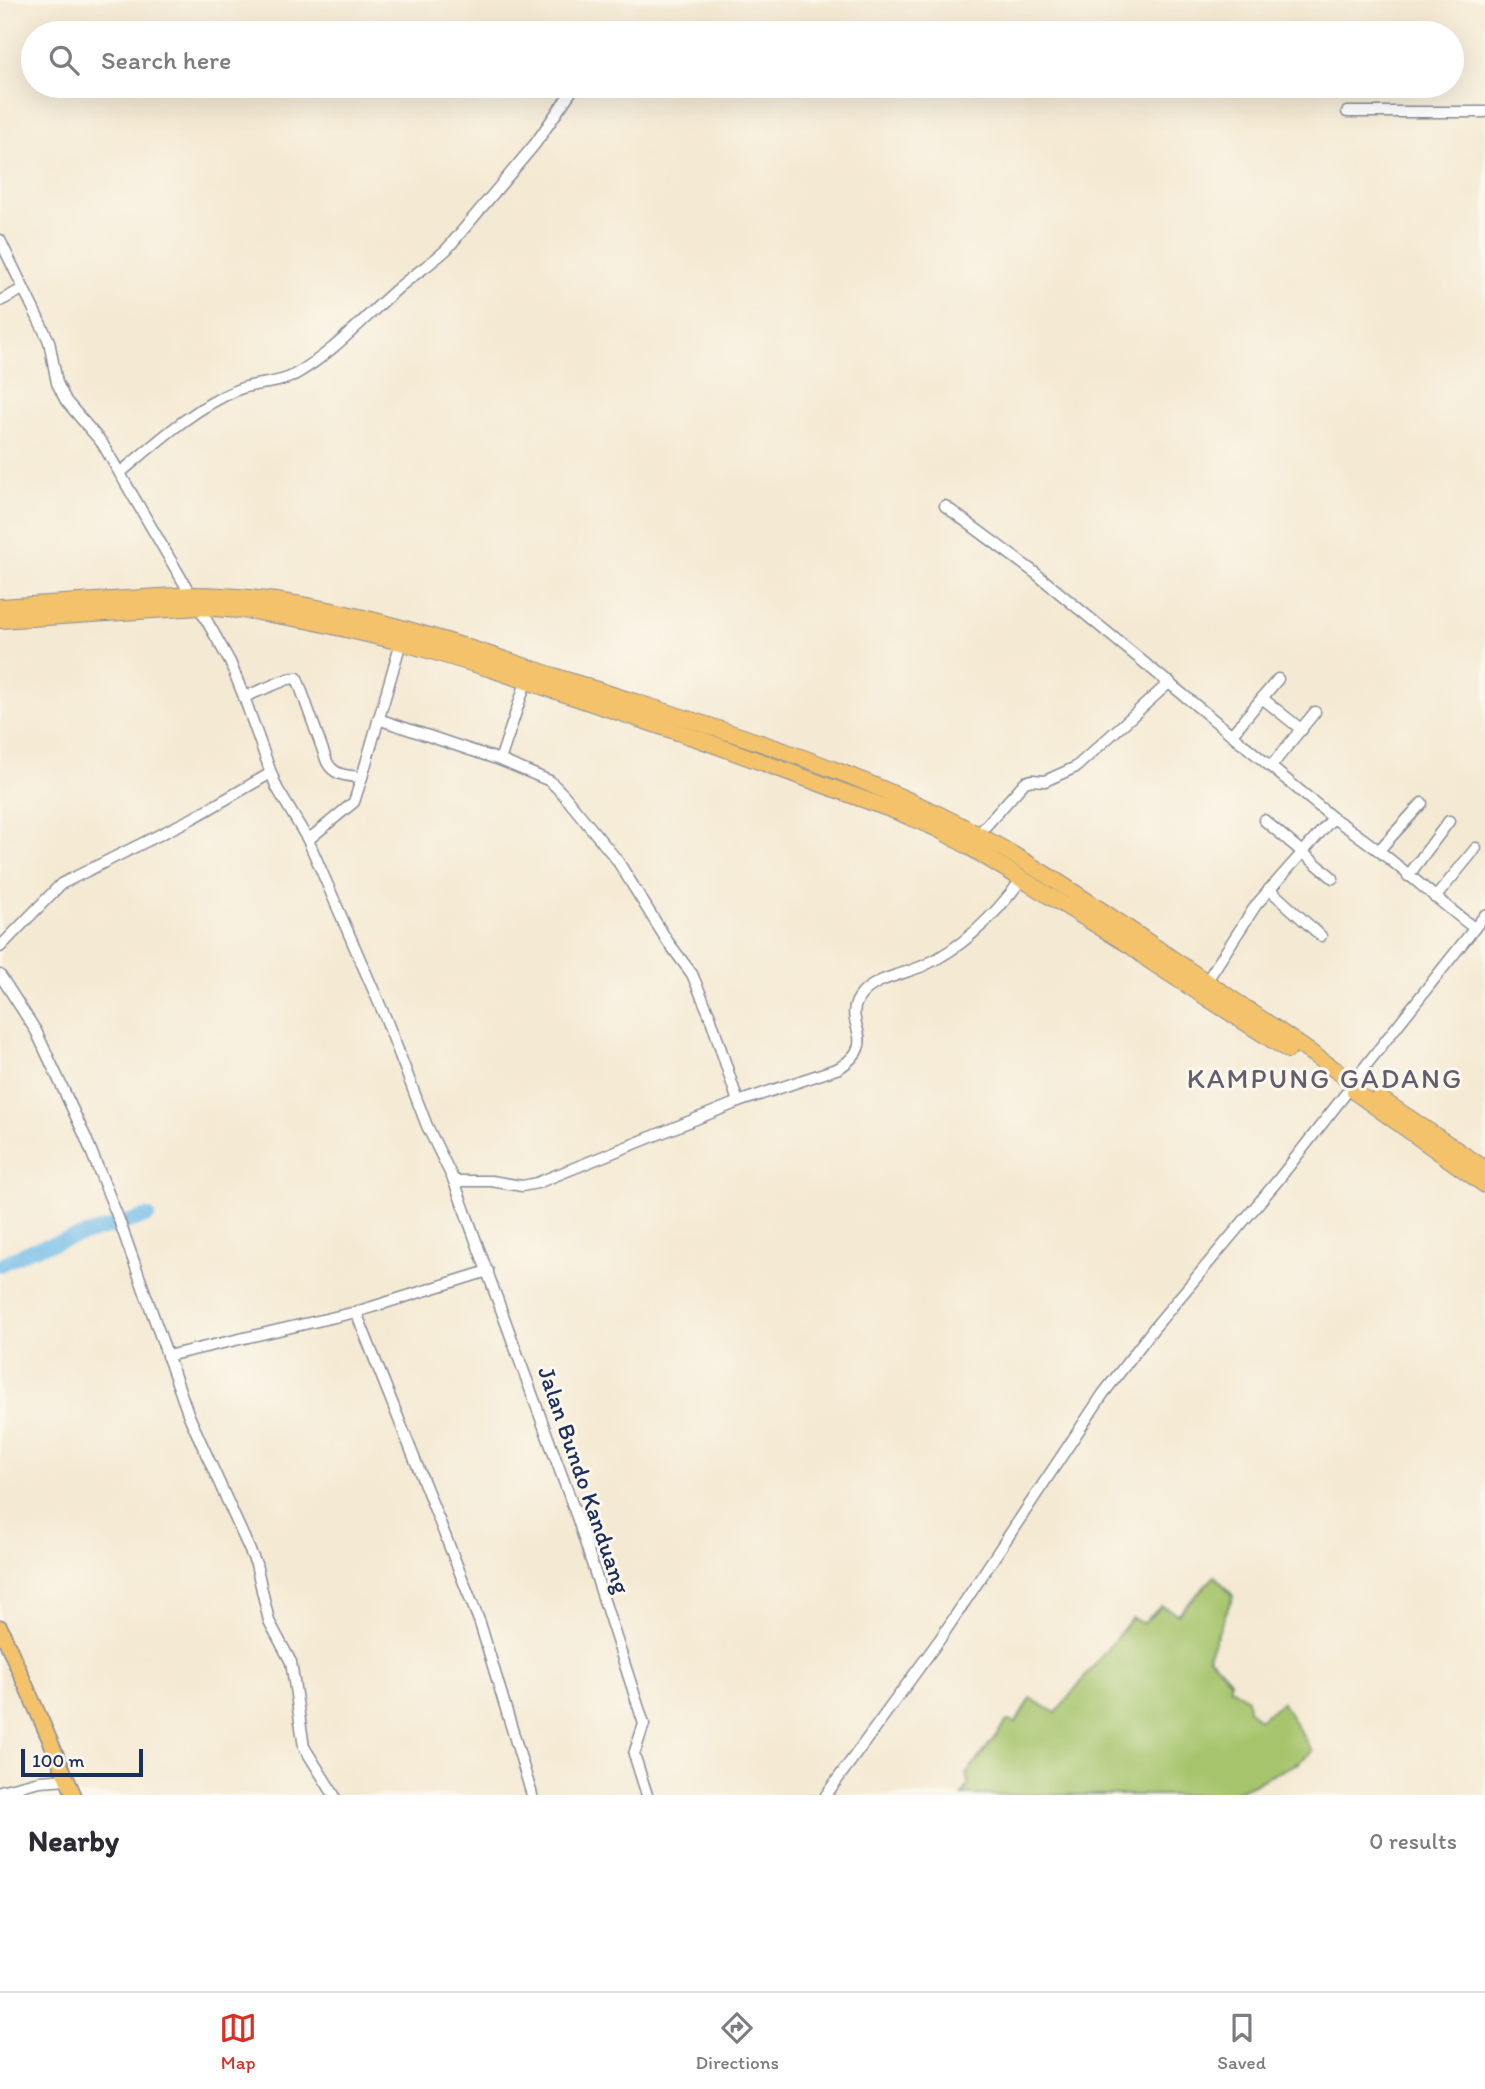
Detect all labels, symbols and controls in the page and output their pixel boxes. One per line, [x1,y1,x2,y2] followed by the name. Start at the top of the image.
[21,21,1464,98] search box
[45,41,83,79] icon: search
[101,44,231,76] text: Search here
[1187,1061,1463,1095] district label: KAMPUNG GADANG
[532,1363,637,1598] street label: Jalan Bundo Kanduang
[21,1746,144,1778] scale bar
[32,1749,84,1772] text: 100 m
[28,1822,119,1859] text: Nearby
[1369,1827,1457,1855] text: 0 results
[219,2009,257,2074] tab: Map
[695,2009,779,2074] tab: Directions
[1217,2009,1266,2074] tab: Saved

